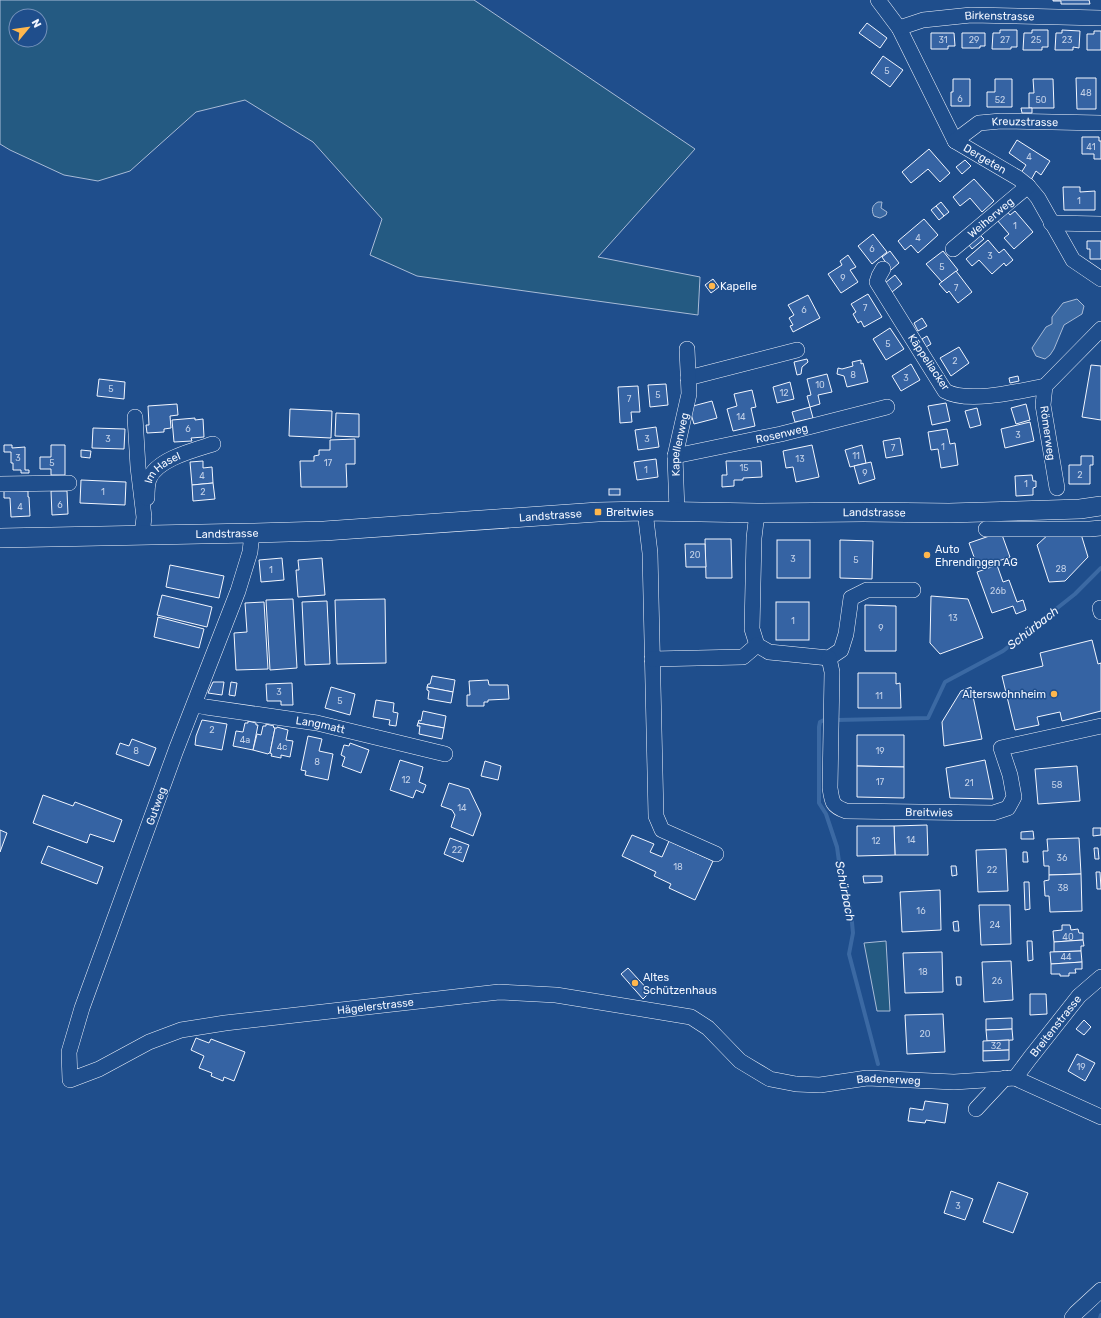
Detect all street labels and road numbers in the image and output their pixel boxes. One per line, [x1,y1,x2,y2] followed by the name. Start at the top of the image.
[964,9,1035,23] street label: Birkenstrasse
[991,115,1058,129] street label: Kreuzstrasse
[961,141,1009,177] street label: Dergeten
[965,195,1016,241] street label: Weiherweg
[905,332,953,394] street label: Käppeliacker
[1037,405,1058,461] street label: Römerweg
[669,411,692,477] street label: Kapellenweg
[754,421,809,446] street label: Rosenweg
[142,450,182,485] street label: Im Hasel
[843,506,906,519] street label: Landstrasse
[519,507,582,524] street label: Landstrasse
[195,527,259,541] street label: Landstrasse
[295,714,347,737] street label: Langmatt
[144,785,169,827] street label: Gutweg
[905,806,954,819] street label: Breitwies
[1027,993,1084,1060] street label: Breitenstrasse
[336,996,415,1017] street label: Hägelerstrasse
[855,1072,921,1087] street label: Badenerweg

